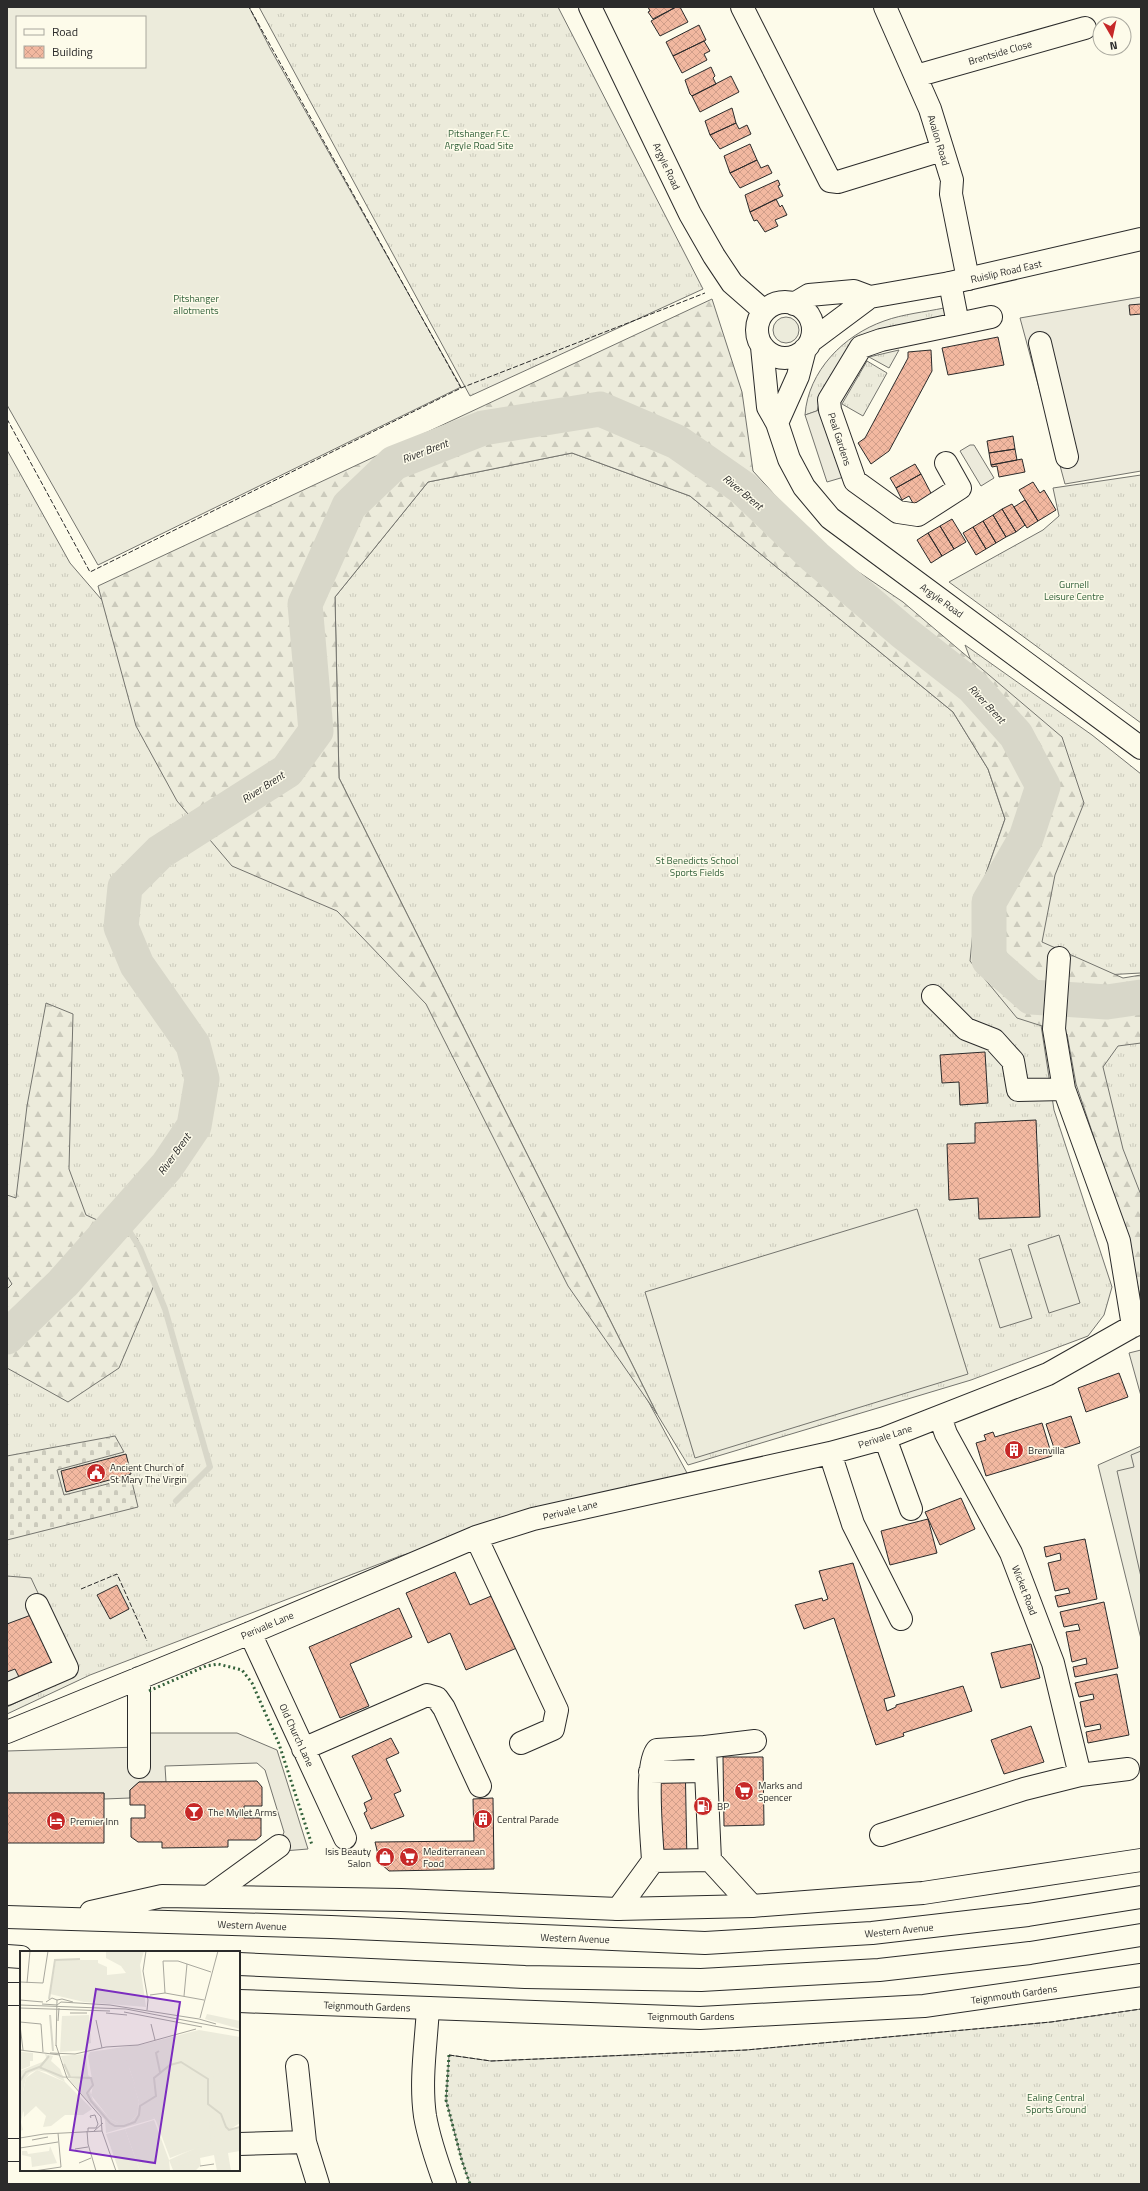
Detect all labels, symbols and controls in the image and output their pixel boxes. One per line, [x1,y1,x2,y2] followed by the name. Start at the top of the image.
[16,16,146,68] legend
[1092,16,1132,56] north arrow
[52,22,78,41] text: Road
[967,36,1034,69] street label: Brentside Close
[1109,37,1119,54] text: N
[52,42,93,61] text: Building
[924,113,953,167] street label: Avalon Road
[445,126,513,153] park label: Pitshanger F.C. Argyle Road Site
[649,140,684,192] street label: Argyle Road
[969,256,1044,287] street label: Ruislip Road East
[173,291,219,318] park label: Pitshanger allotments
[824,411,855,468] street label: Peal Gardens
[400,434,452,467] water label: River Brent
[719,470,768,515] water label: River Brent
[1044,577,1104,604] park label: Gurnell Leisure Centre
[917,579,967,621] street label: Argyle Road
[965,681,1010,728] water label: River Brent
[239,766,289,807] water label: River Brent
[656,853,738,880] park label: St Benedicts School Sports Fields
[153,1129,195,1178] water label: River Brent
[856,1421,914,1452] street label: Perivale Lane
[1003,1439,1025,1461] building icon: Brenvilla
[1028,1443,1065,1458] place label: Brenvilla
[110,1460,187,1487] place label: Ancient Church of St Mary The Virgin
[85,1462,107,1484] public building icon: Ancient Church of St Mary The Virgin
[541,1496,599,1525] street label: Perivale Lane
[1008,1563,1041,1617] street label: Wicket Road
[238,1608,296,1643] street label: Perivale Lane
[275,1701,318,1769] street label: Old Church Lane
[758,1778,802,1805] place label: Marks and Spencer
[733,1780,755,1802] supermarket icon: Marks and Spencer
[692,1795,714,1817] fuel station icon: BP
[717,1799,729,1814] place label: BP
[183,1801,205,1823] bar icon: The Myllet Arms
[208,1805,277,1820] place label: The Myllet Arms
[472,1808,494,1830] building icon: Central Parade
[45,1810,67,1832] hotel icon: Premier Inn
[497,1812,559,1827] place label: Central Parade
[70,1814,119,1829] place label: Premier Inn
[325,1844,371,1871] place label: Isis Beauty Salon
[423,1844,485,1871] place label: Mediterranean Food
[374,1846,396,1868] shop icon: Isis Beauty Salon
[398,1846,420,1868] supermarket icon: Mediterranean Food
[217,1917,287,1934] street label: Western Avenue
[864,1919,934,1942] street label: Western Avenue
[540,1930,610,1947] street label: Western Avenue
[20,1951,240,2171] inset map
[970,1981,1059,2008] street label: Teignmouth Gardens
[323,1997,411,2016] street label: Teignmouth Gardens
[648,2009,735,2024] street label: Teignmouth Gardens
[1026,2090,1086,2117] park label: Ealing Central Sports Ground

